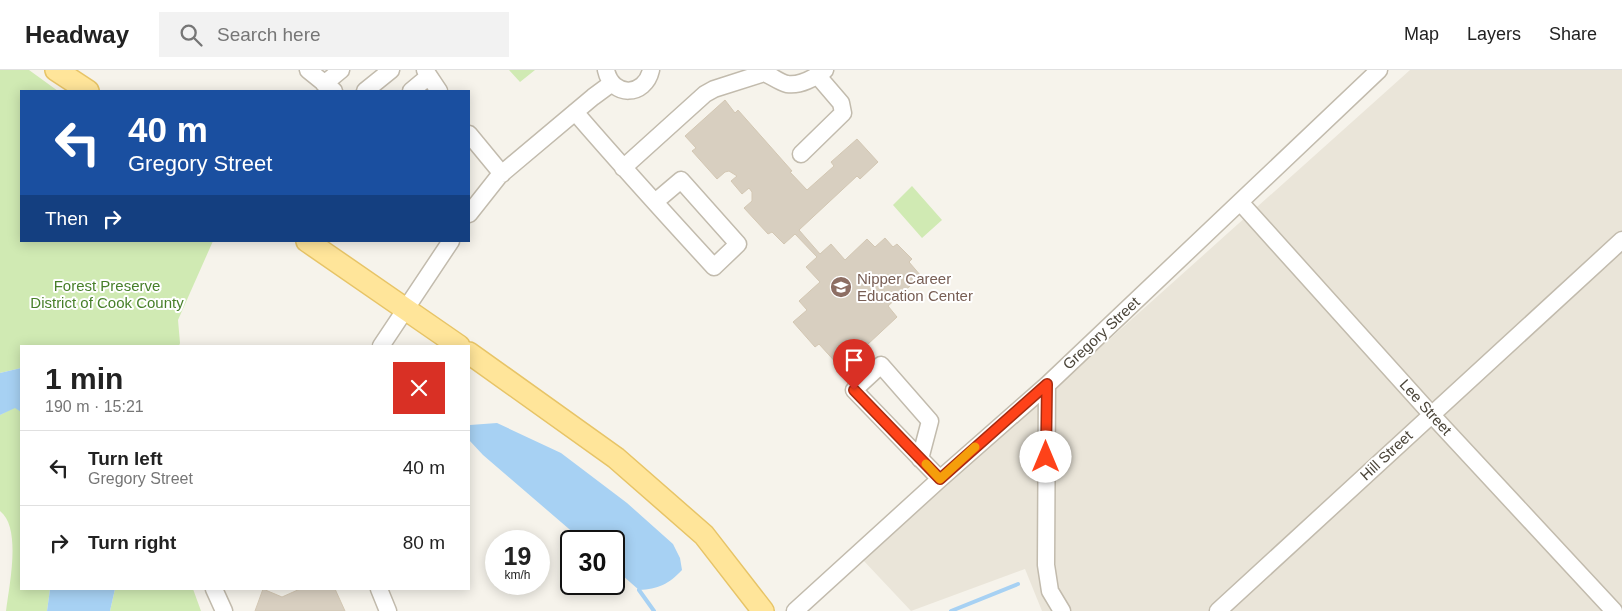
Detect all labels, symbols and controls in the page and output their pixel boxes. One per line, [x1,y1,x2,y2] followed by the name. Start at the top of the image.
[159,12,509,57] search box
[25,21,129,48] text: Headway
[177,21,205,49] icon: search
[217,24,321,45] text: Search here
[1404,24,1439,44] text: Map
[1467,24,1521,44] text: Layers
[1549,24,1597,44] text: Share
[45,110,110,175] icon: left
[128,110,208,149] text: 40 m
[128,151,272,176] text: Gregory Street
[98,205,126,233] icon: right
[45,208,88,229] text: Then
[857,270,973,304] place label: Nipper Career Education Center
[829,275,853,299] school or university icon: Nipper Career Education Center
[30,277,184,311] park label: Forest Preserve District of Cook County
[1059,293,1143,373] street label: Gregory Street
[833,339,875,390] pin
[840,346,868,374] icon: arrive
[45,362,123,395] text: 1 min
[393,362,445,414] button: close
[1397,376,1456,439] street label: Lee Street
[45,398,144,415] text: 190 m · 15:21
[1356,426,1416,483] street label: Hill Street
[1019,430,1071,482] position arrow
[88,448,163,469] text: Turn left
[45,454,73,482] icon: left
[403,457,445,478] text: 40 m
[88,470,193,487] text: Gregory Street
[45,529,73,557] icon: right
[560,530,625,595] speed limit sign: 30
[88,532,176,553] text: Turn right
[403,532,445,553] text: 80 m
[504,542,531,570] text: 19
[504,568,531,582] text: km/h

